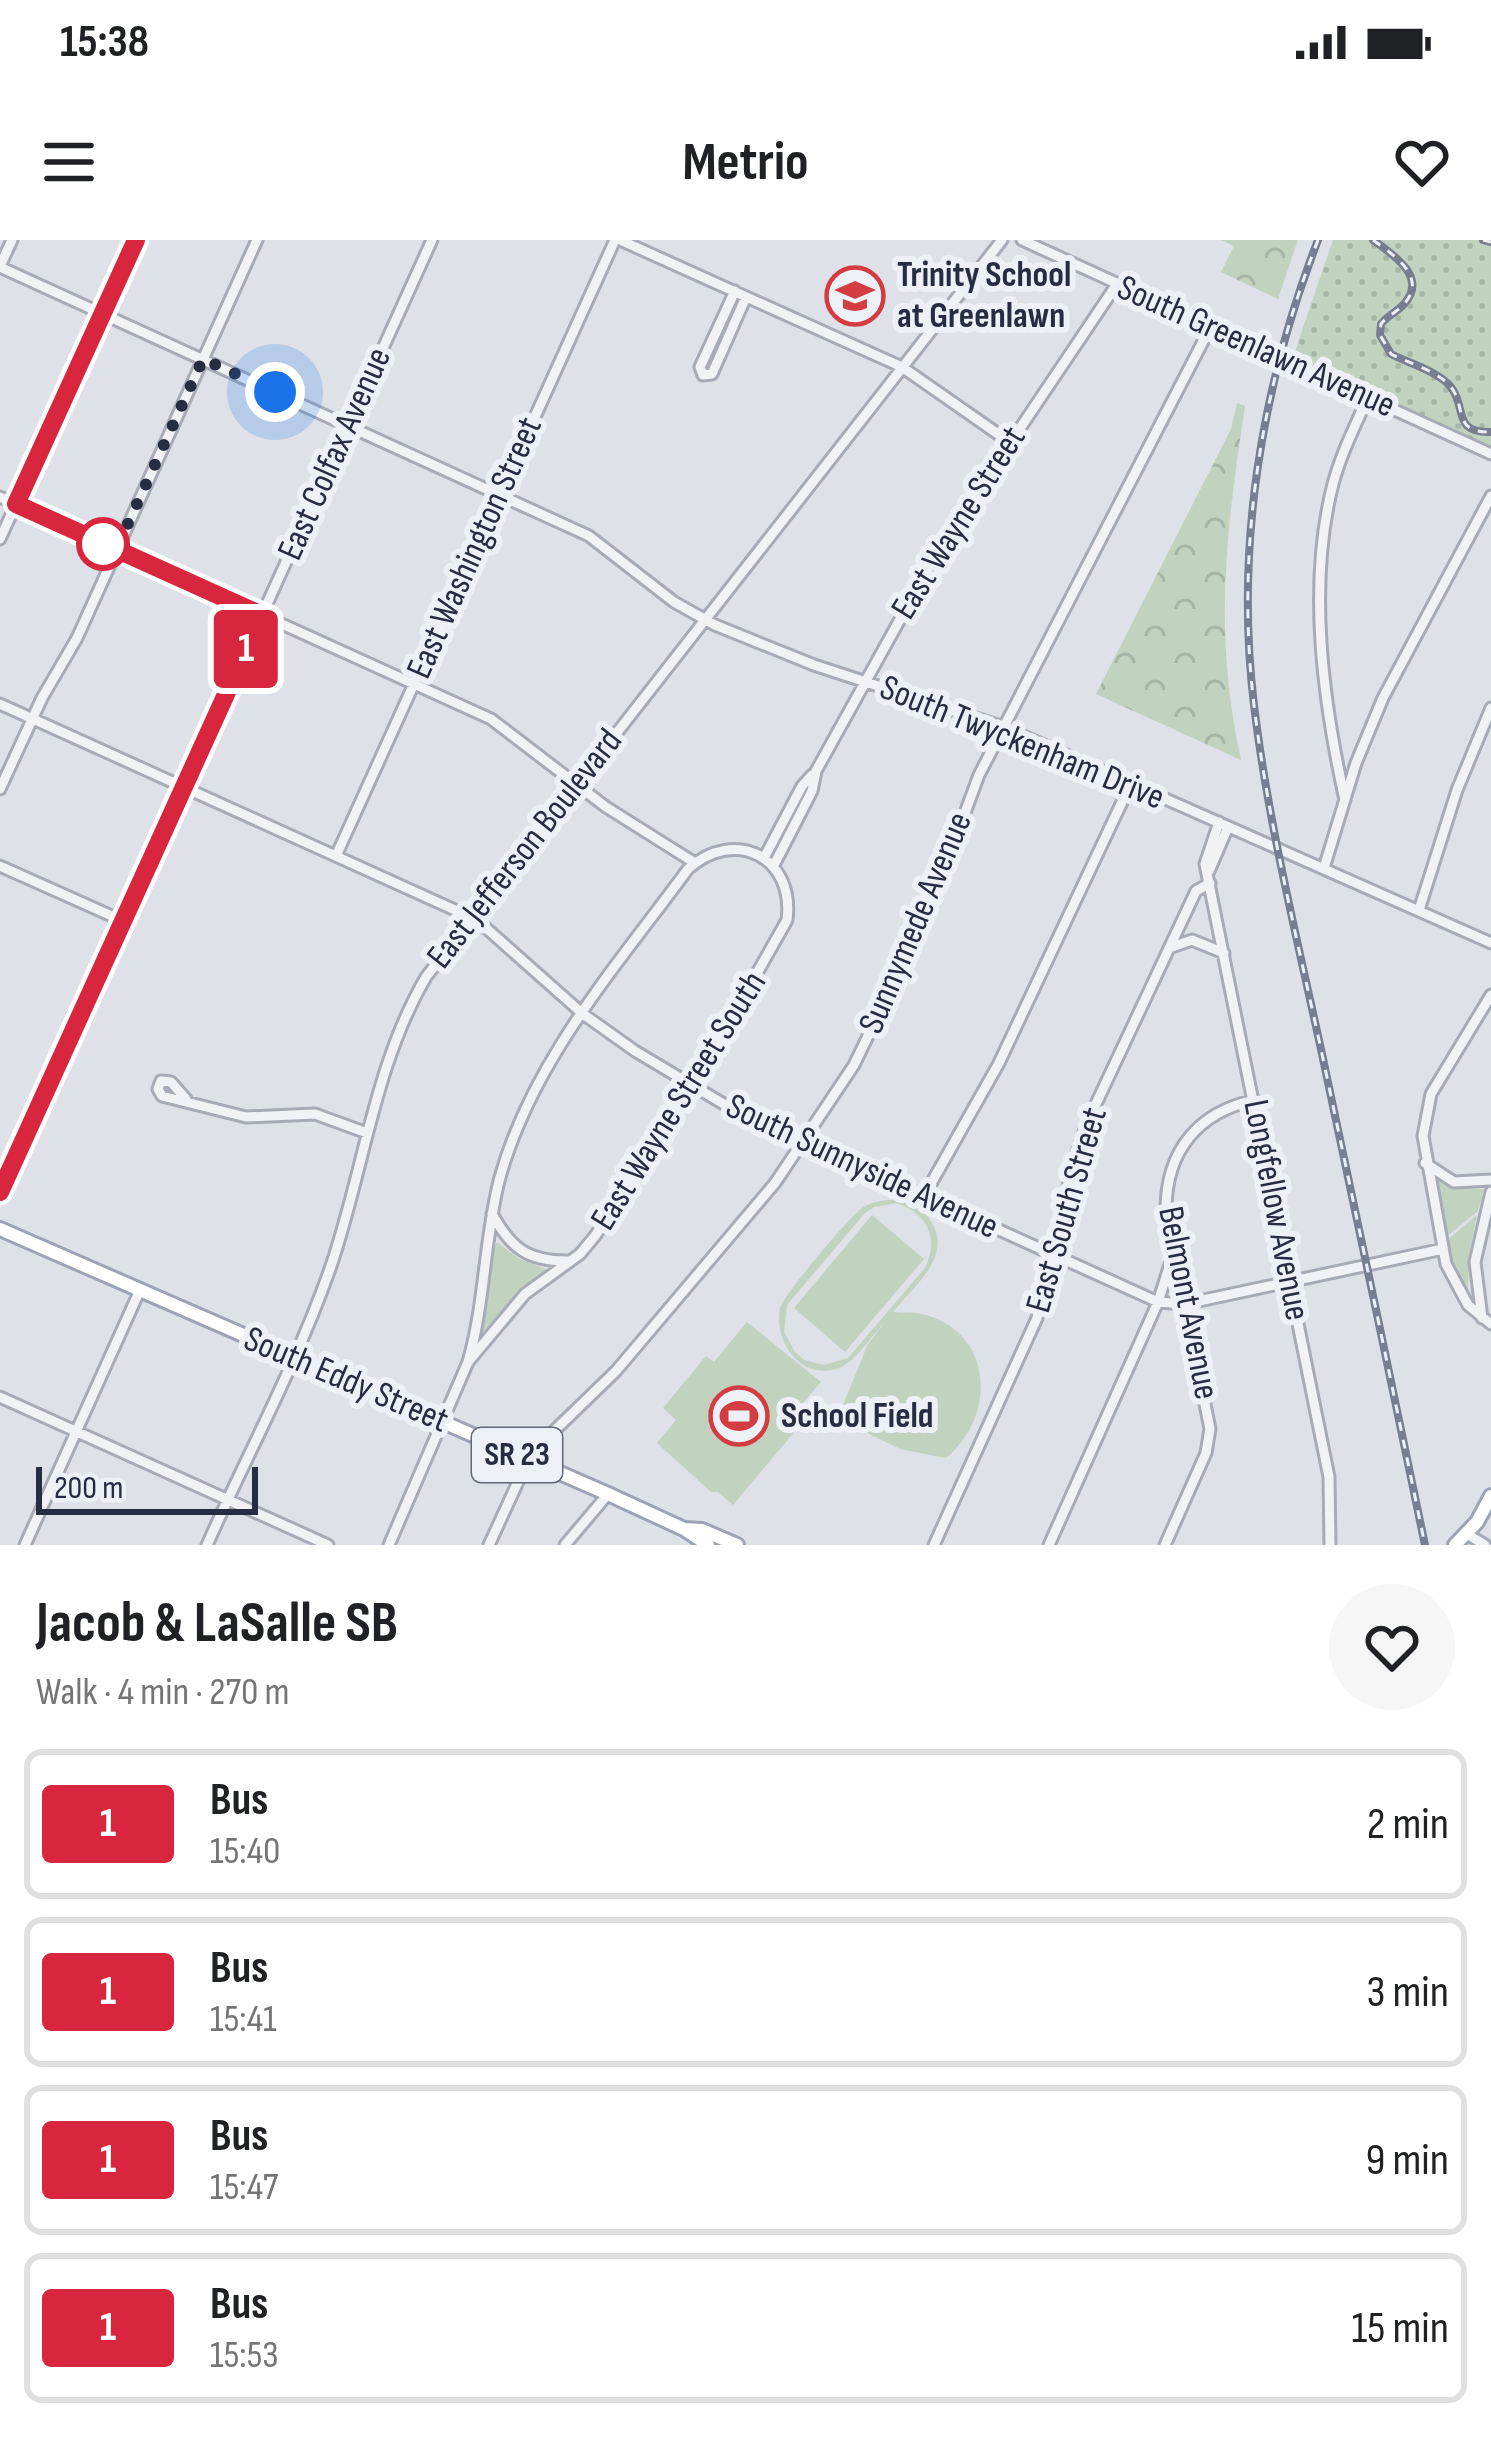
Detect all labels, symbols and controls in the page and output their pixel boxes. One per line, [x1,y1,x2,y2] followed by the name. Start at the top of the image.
[60,15,149,70] text: 15:38
[36,129,102,195] icon: menu
[1389,129,1455,195] icon: heart
[682,130,809,195] text: Metrio
[897,254,1071,338] place label: Trinity School at Greenlawn
[824,265,886,327] school or university icon: Trinity School at Greenlawn
[1111,266,1401,428] street label: South Greenlawn Avenue
[269,341,401,567] street label: East Colfax Avenue
[245,362,305,422] your location
[398,411,552,685] street label: East Washington Street
[883,419,1035,627] street label: East Wayne Street
[78,519,128,569] unlabelled marker
[207,610,285,688] line badge: 1
[238,623,254,674] text: 1
[874,666,1170,820] street label: South Twyckenham Drive
[418,721,632,977] street label: East Jefferson Boulevard
[850,806,982,1040] street label: Sunnymede Avenue
[582,964,776,1238] street label: East Wayne Street South
[719,1085,1005,1249] street label: South Sunnyside Avenue
[1234,1096,1318,1324] street label: Longfellow Avenue
[1017,1103,1117,1317] street label: East South Street
[1148,1203,1228,1403] street label: Belmont Avenue
[237,1318,455,1442] street label: South Eddy Street
[708,1385,770,1447] sports icon: School Field
[781,1395,934,1438] place label: School Field
[472,1428,562,1482] road number: SR 23
[36,1461,258,1514] scale bar
[54,1468,123,1508] text: 200 m
[1329,1584,1455,1710] button: heart
[36,1590,398,1658] text: Jacob & LaSalle SB
[36,1669,290,1716] text: Walk · 4 min · 270 m
[210,1773,268,1828] text: Bus
[1367,1797,1449,1852] text: 2 min
[100,1798,116,1849] text: 1
[210,1828,280,1875] text: 15:40
[210,1941,268,1996] text: Bus
[1366,1965,1449,2020] text: 3 min
[100,1966,116,2017] text: 1
[210,1996,277,2043] text: 15:41
[210,2109,268,2164] text: Bus
[1365,2133,1449,2188] text: 9 min
[100,2134,116,2185] text: 1
[210,2164,278,2211] text: 15:47
[210,2277,268,2332] text: Bus
[1352,2301,1449,2356] text: 15 min
[100,2302,116,2353] text: 1
[210,2332,279,2379] text: 15:53

